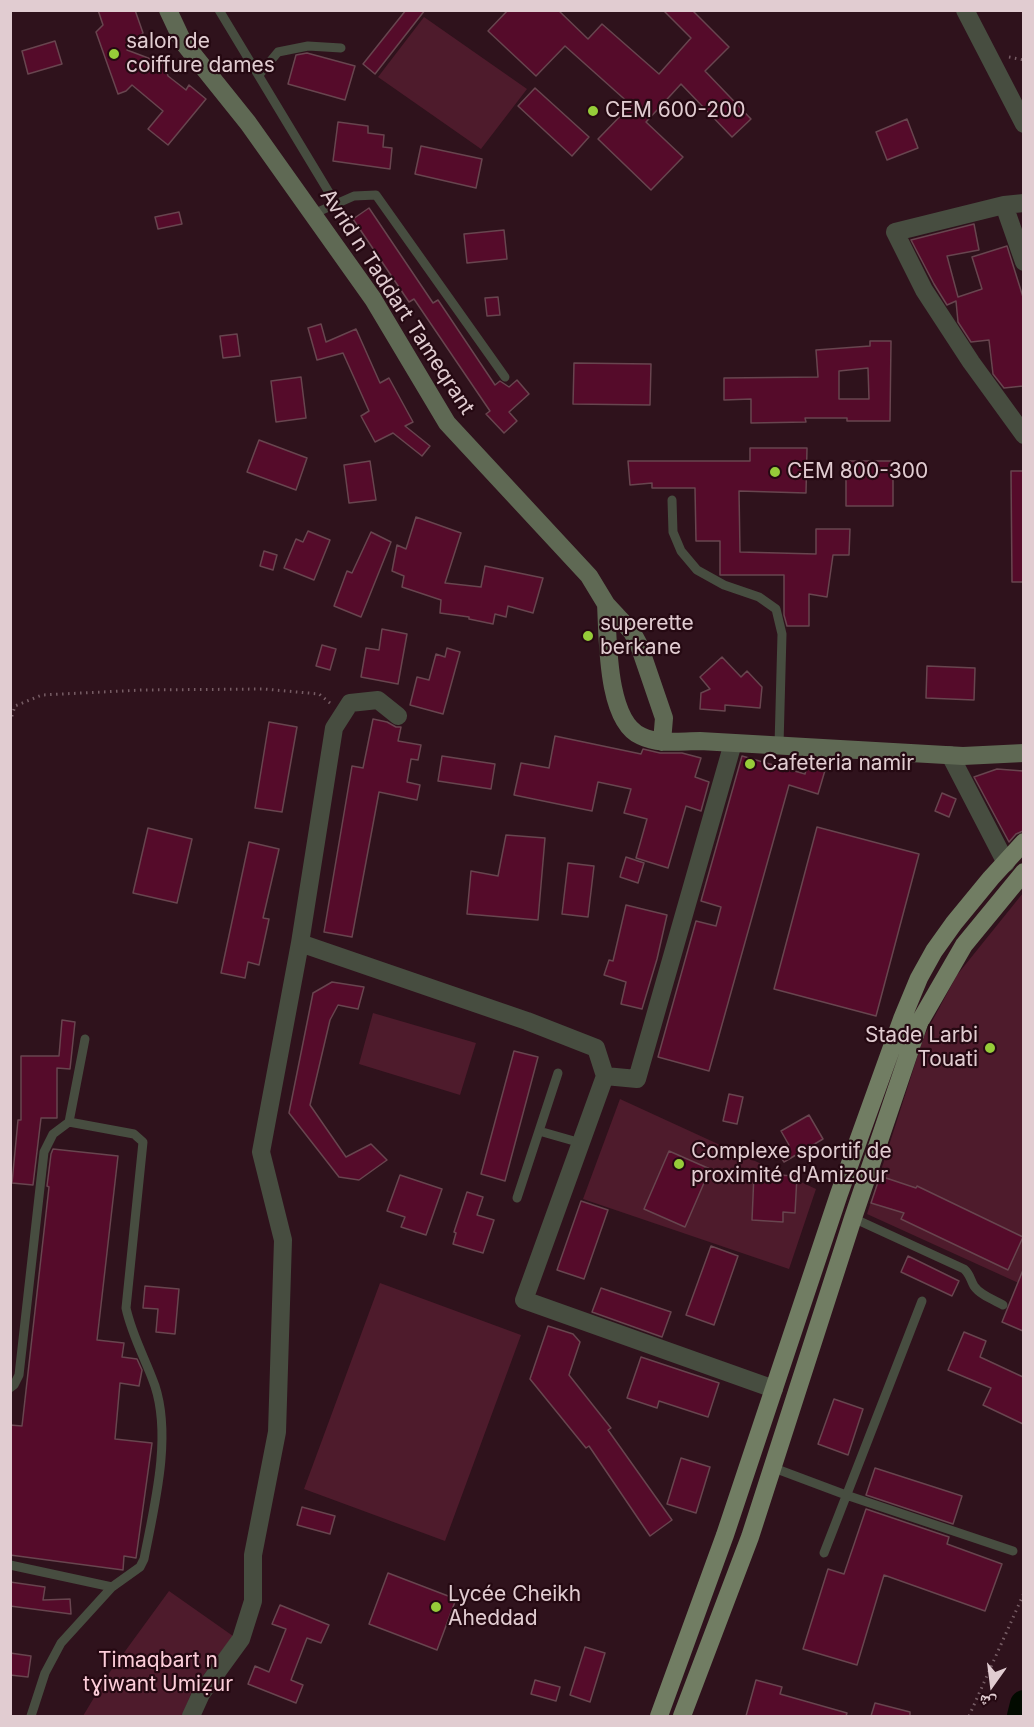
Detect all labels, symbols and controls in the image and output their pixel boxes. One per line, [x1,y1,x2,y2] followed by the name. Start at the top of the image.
[126,29,275,79] place label: salon de coiffure dames
[107,47,121,61] marker: salon de coiffure dames
[605,98,746,124] place label: CEM 600-200
[586,104,600,118] marker: CEM 600-200
[315,184,479,420] street label: Avrid n Taddart Tameqrant
[787,459,928,485] place label: CEM 800-300
[768,465,782,479] marker: CEM 800-300
[600,611,694,661] place label: superette berkane
[581,629,595,643] marker: superette berkane
[762,751,914,777] place label: Cafeteria namir
[743,757,757,771] marker: Cafeteria namir
[865,1023,978,1073] place label: Stade Larbi Touati
[983,1041,997,1055] marker: Stade Larbi Touati
[691,1139,892,1189] place label: Complexe sportif de proximité d'Amizour
[672,1157,686,1171] marker: Complexe sportif de proximité d'Amizour
[448,1582,581,1632] place label: Lycée Cheikh Aheddad
[429,1600,443,1614] marker: Lycée Cheikh Aheddad
[83,1648,233,1698] park label: Timaqbart n tɣiwant Umiẓur
[962,1655,1022,1715] north arrow
[977,1691,998,1714] text: ش

